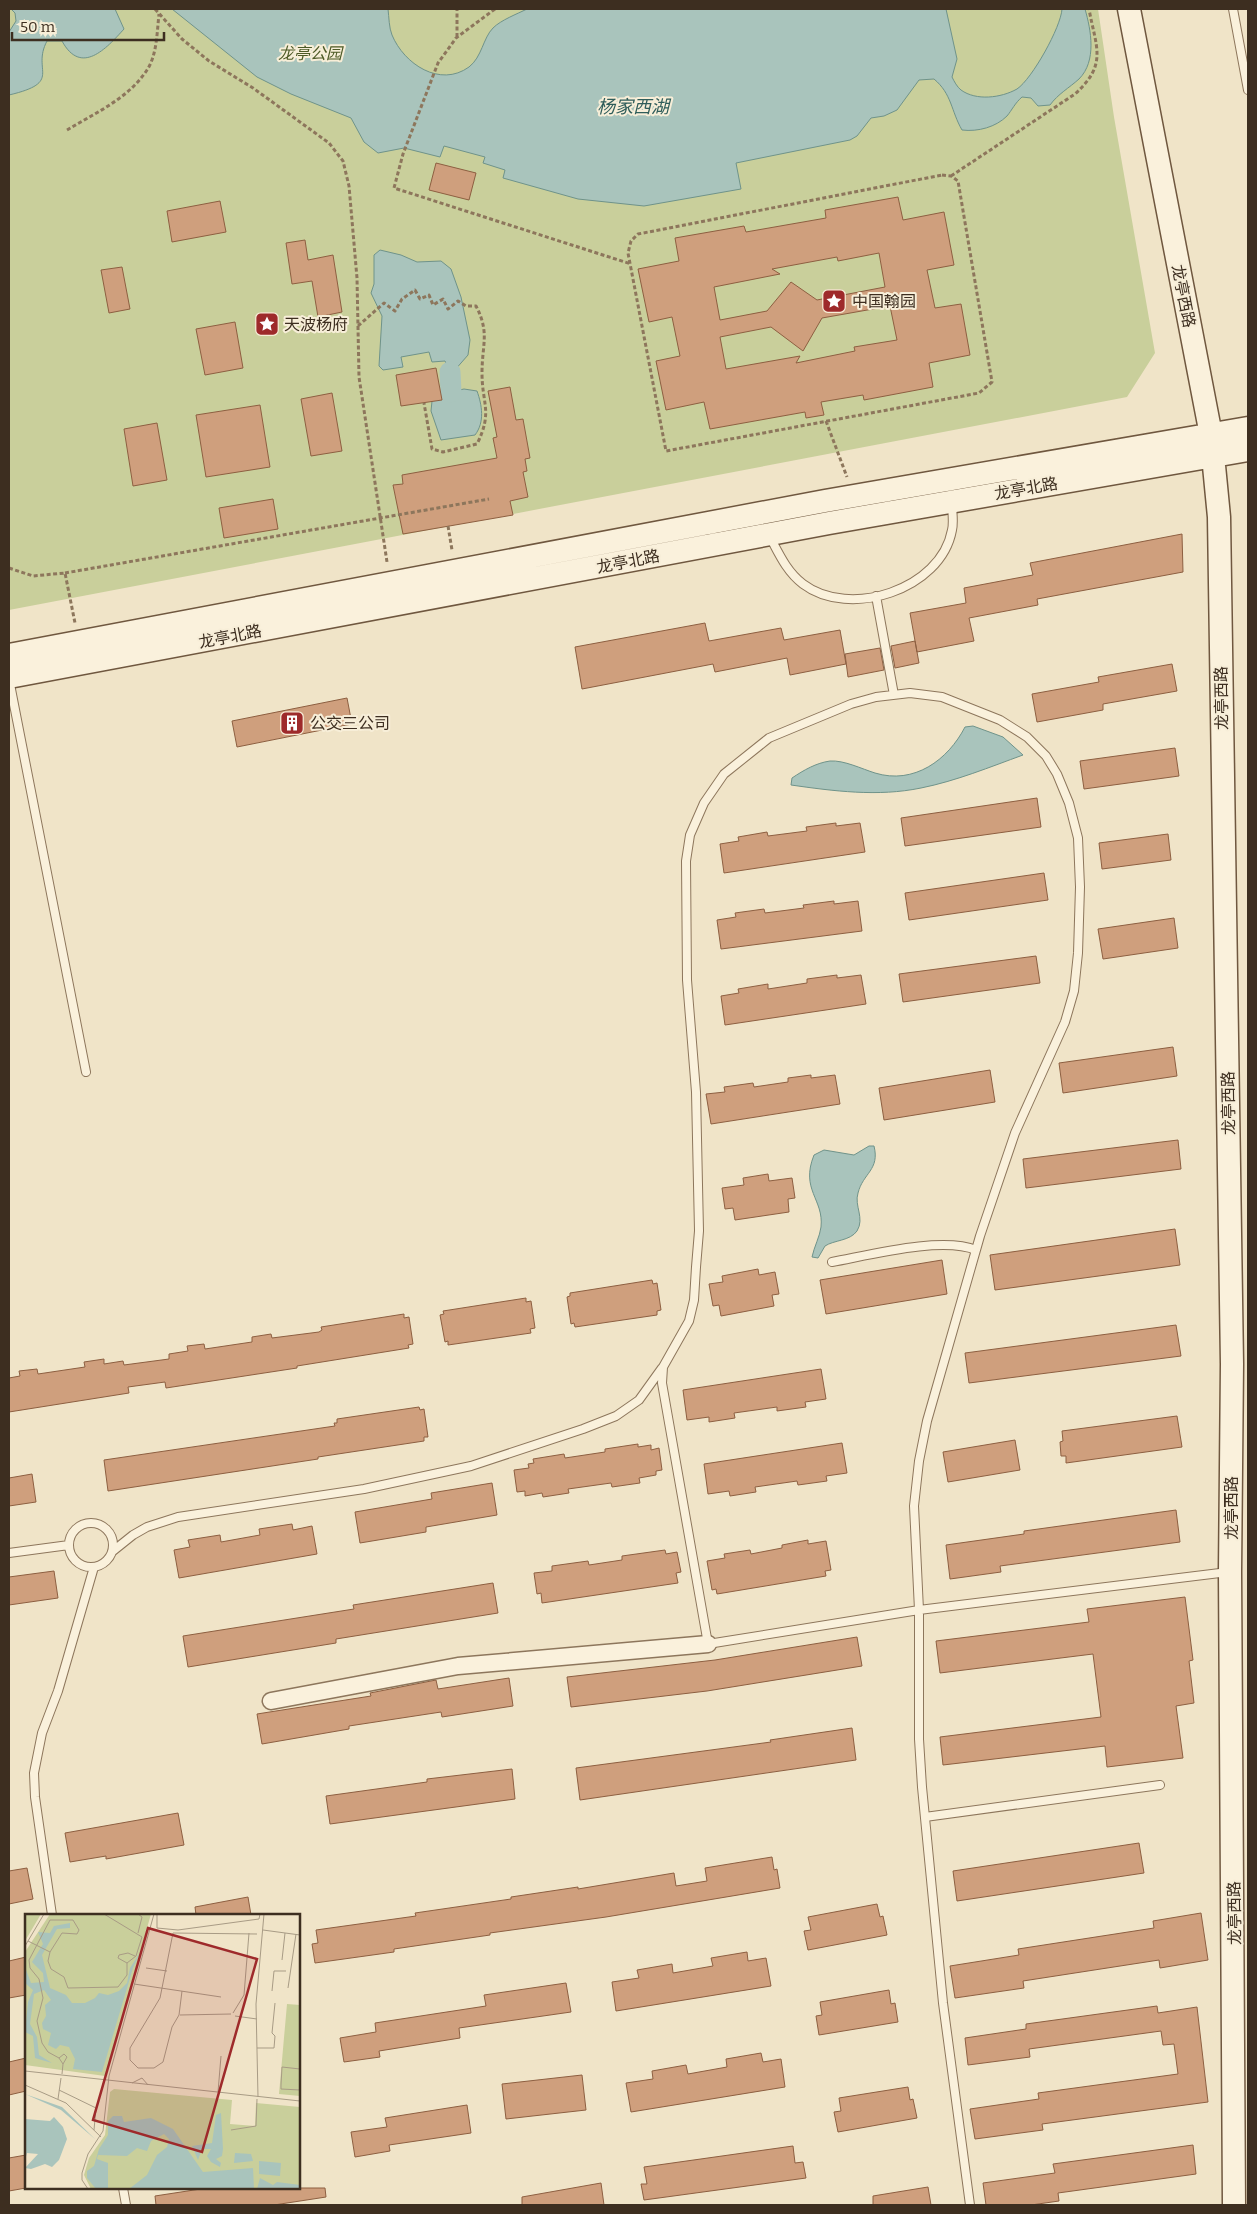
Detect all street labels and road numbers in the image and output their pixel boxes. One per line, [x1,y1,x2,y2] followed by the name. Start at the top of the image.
[1168,263,1199,329] street label: 龙亭西路
[993,474,1059,503] street label: 龙亭北路
[595,546,661,577] street label: 龙亭北路
[197,621,263,652] street label: 龙亭北路
[1211,666,1232,730] street label: 龙亭西路
[1218,1071,1239,1135] street label: 龙亭西路
[1222,1476,1241,1540] street label: 龙亭西路
[1224,1881,1245,1945] street label: 龙亭西路

